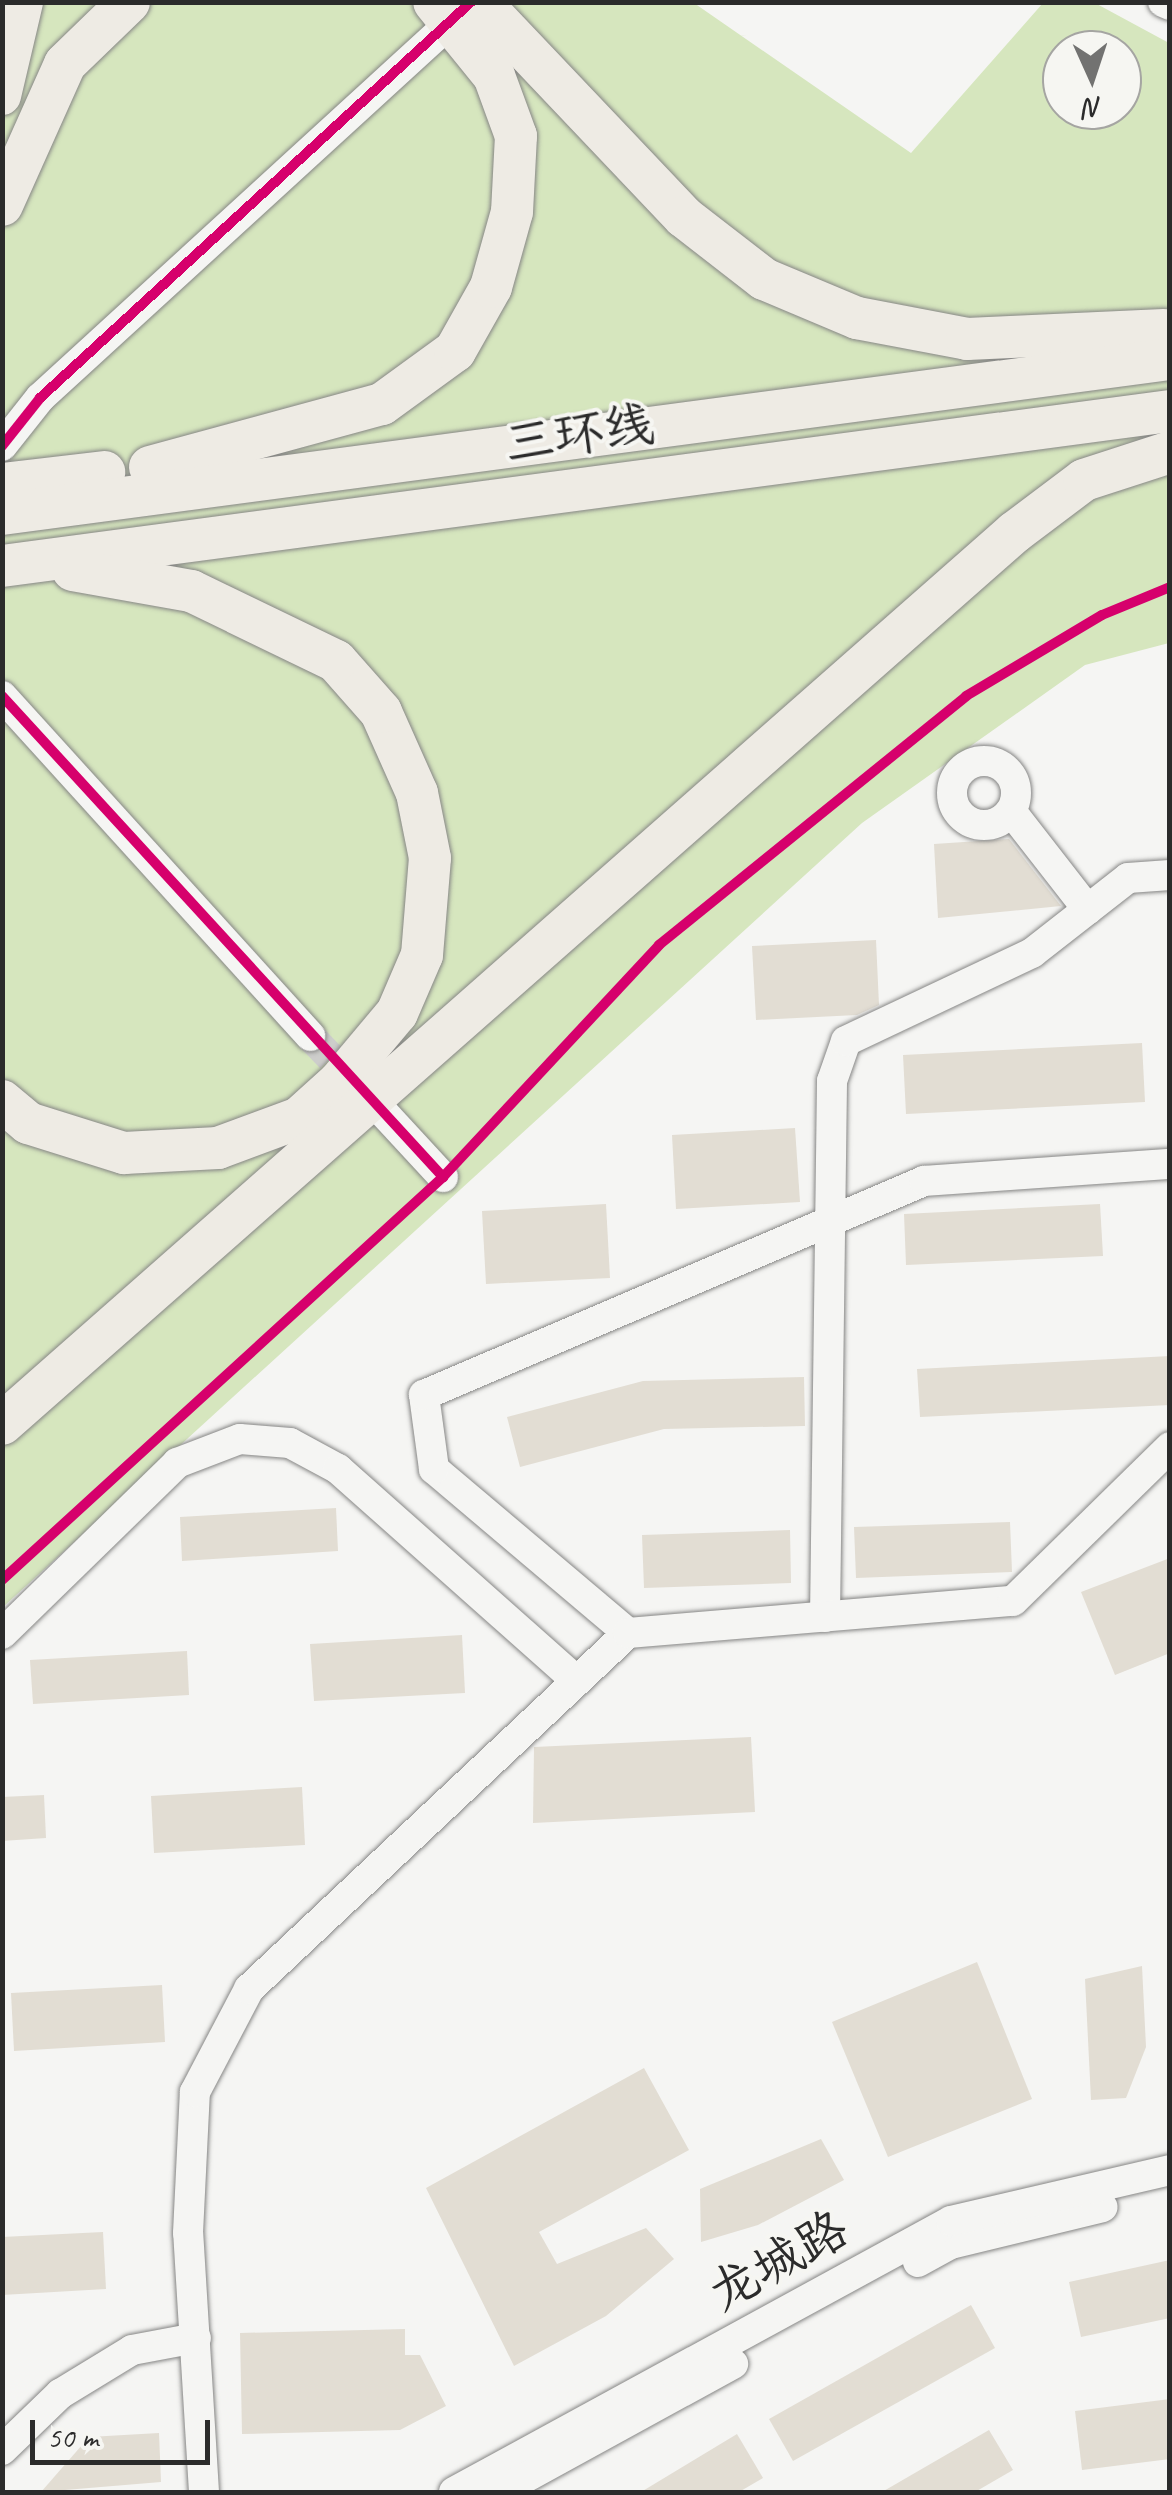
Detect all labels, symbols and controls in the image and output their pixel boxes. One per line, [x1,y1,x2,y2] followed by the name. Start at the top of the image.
[1042,30,1142,130] north arrow
[1084,91,1103,126] text: N
[501,394,657,474] street label: 三环线
[698,2198,858,2324] street label: 龙城路
[35,2400,215,2462] scale bar
[47,2418,98,2456] text: 50 m

